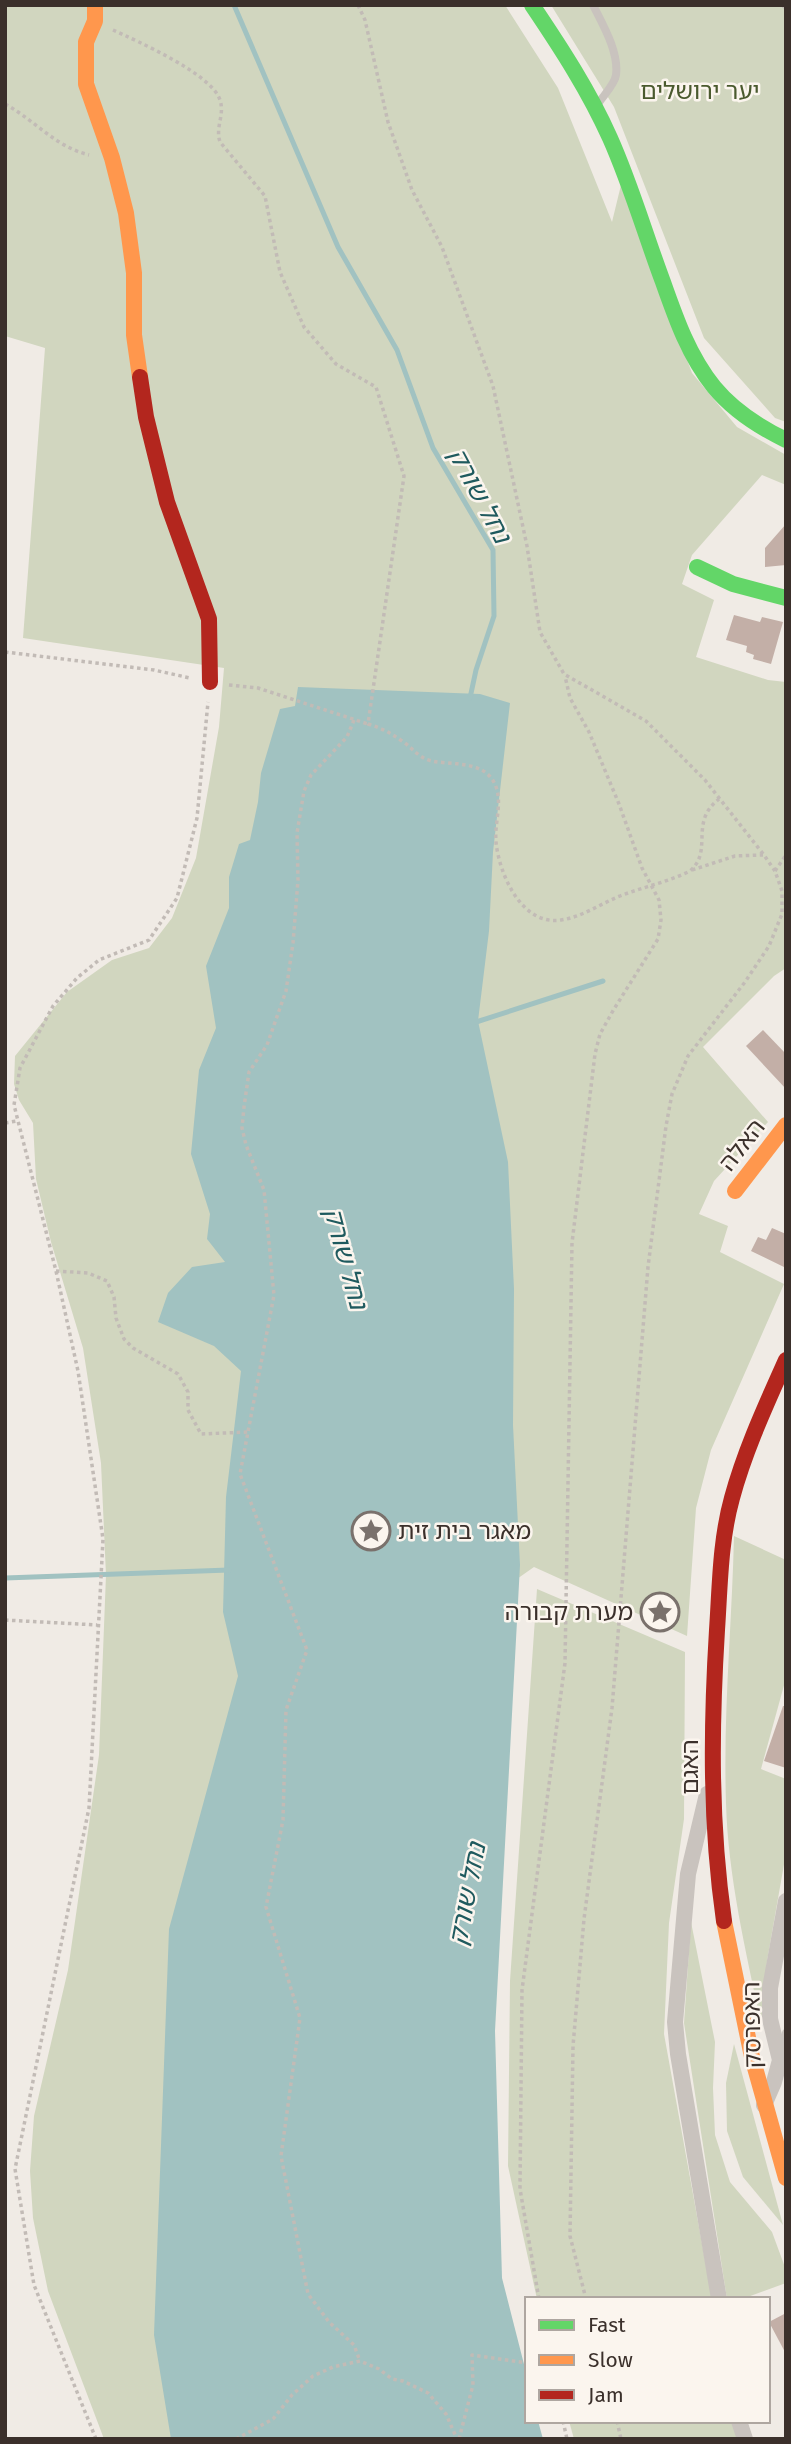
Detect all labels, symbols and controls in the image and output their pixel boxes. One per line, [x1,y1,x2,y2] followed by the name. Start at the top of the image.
[640,77,760,105] park label: יער ירושלים
[442,442,519,550] water label: נחל שורק
[713,1114,771,1176] street label: האלה
[317,1204,374,1314] water label: נחל שורק
[350,1510,392,1552] place icon: מאגר בית זית
[398,1517,531,1545] place label: מאגר בית זית
[639,1591,681,1633] place icon: מערת קבורה
[505,1598,633,1626] place label: מערת קבורה
[676,1739,704,1795] street label: האגם
[442,1838,493,1948] water label: נחל שורק
[737,1981,767,2069] street label: האפרסק
[525,2297,770,2423] legend
[588,2312,626,2338] text: Fast
[588,2347,633,2373] text: Slow
[588,2382,624,2408] text: Jam

